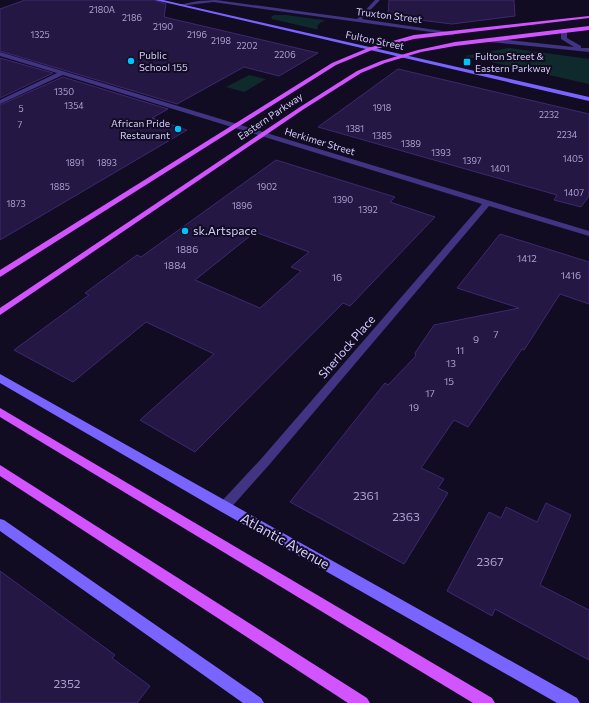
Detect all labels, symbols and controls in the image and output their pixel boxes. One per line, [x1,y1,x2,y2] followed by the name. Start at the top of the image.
[89,4,115,15] house number: 2180A
[355,5,423,25] street label: Truxton Street
[122,12,142,23] house number: 2186
[153,21,173,32] house number: 2190
[345,28,405,52] street label: Fulton Street
[30,29,50,40] house number: 1325
[187,29,207,40] house number: 2196
[211,35,231,46] house number: 2198
[237,40,257,51] house number: 2202
[139,49,188,73] place label: Public School 155
[274,49,296,60] house number: 2206
[475,50,551,74] place label: Fulton Street & Eastern Parkway
[126,56,136,66] marker: Public School 155
[462,57,472,67] marker: Fulton Street & Eastern Parkway
[54,86,74,97] house number: 1350
[235,90,305,142] street label: Eastern Parkway
[64,100,84,111] house number: 1354
[373,102,391,113] house number: 1918
[18,103,24,114] house number: 5
[539,109,559,120] house number: 2232
[111,117,170,141] place label: African Pride Restaurant
[18,119,23,130] house number: 7
[346,123,364,134] house number: 1381
[173,124,183,134] marker: African Pride Restaurant
[283,125,357,157] street label: Herkimer Street
[557,129,578,140] house number: 2234
[372,130,392,141] house number: 1385
[401,138,421,149] house number: 1389
[431,147,451,158] house number: 1393
[563,153,583,164] house number: 1405
[462,155,482,166] house number: 1397
[66,157,84,168] house number: 1891
[97,157,117,168] house number: 1893
[491,163,509,174] house number: 1401
[50,181,70,192] house number: 1885
[257,181,277,192] house number: 1902
[564,187,584,198] house number: 1407
[333,194,353,205] house number: 1390
[6,198,26,209] house number: 1873
[232,200,252,211] house number: 1896
[358,204,378,215] house number: 1392
[193,223,257,237] place label: sk.Artspace
[180,226,190,236] marker: sk.Artspace
[176,243,198,255] house number: 1886
[517,252,537,264] house number: 1412
[164,259,186,271] house number: 1884
[561,269,581,281] house number: 1416
[332,271,342,283] house number: 16
[315,312,377,381] street label: Sherlock Place
[493,328,499,340] house number: 7
[473,333,479,345] house number: 9
[456,344,464,356] house number: 11
[446,357,456,369] house number: 13
[444,375,454,387] house number: 15
[425,387,435,399] house number: 17
[409,401,419,413] house number: 19
[353,488,379,502] house number: 2361
[238,509,333,572] street label: Atlantic Avenue
[392,509,420,523] house number: 2363
[476,554,504,568] house number: 2367
[53,676,81,690] house number: 2352

